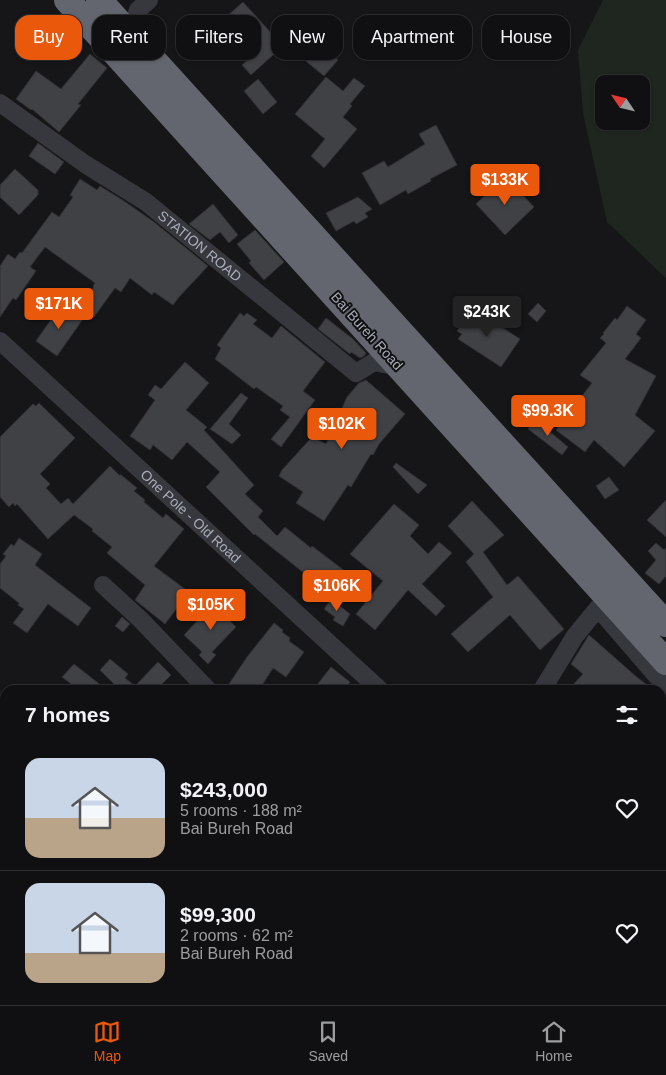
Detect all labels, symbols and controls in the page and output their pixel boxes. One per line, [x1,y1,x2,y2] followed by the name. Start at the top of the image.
[15,15,82,60] chip: Buy
[92,15,166,60] chip: Rent
[176,15,261,60] chip: Filters
[271,15,343,60] chip: New
[353,15,472,60] chip: Apartment
[482,15,570,60] chip: House
[595,75,650,130] north arrow
[595,75,650,130] map controls
[470,164,540,206] pin: $133K
[481,171,529,188] text: $133K
[155,207,245,285] street label: STATION ROAD
[24,288,94,330] pin: $171K
[328,289,406,373] street label: Bai Bureh Road
[35,295,83,312] text: $171K
[452,296,522,338] pin: $243K
[463,303,511,320] text: $243K
[507,394,589,437] pin: $99.3K
[522,402,574,419] text: $99.3K
[307,408,377,450] pin: $102K
[318,415,366,432] text: $102K
[137,466,244,566] street label: One Pole - Old Road
[302,570,372,612] pin: $106K
[313,577,361,594] text: $106K
[176,588,246,631] pin: $105K
[187,596,235,613] text: $105K
[613,701,641,729] icon: filters
[25,703,110,726] text: 7 homes
[65,778,125,838] icon: home
[180,778,268,801] text: $243,000
[613,794,641,822] icon: heart
[180,802,302,819] text: 5 rooms · 188 m²
[180,820,293,837] text: Bai Bureh Road
[65,903,125,963] icon: home
[180,903,256,926] text: $99,300
[613,919,641,947] icon: heart
[180,927,293,944] text: 2 rooms · 62 m²
[180,945,293,962] text: Bai Bureh Road
[93,1018,121,1064] tab: Map
[308,1018,348,1064] tab: Saved
[535,1018,572,1064] tab: Home

